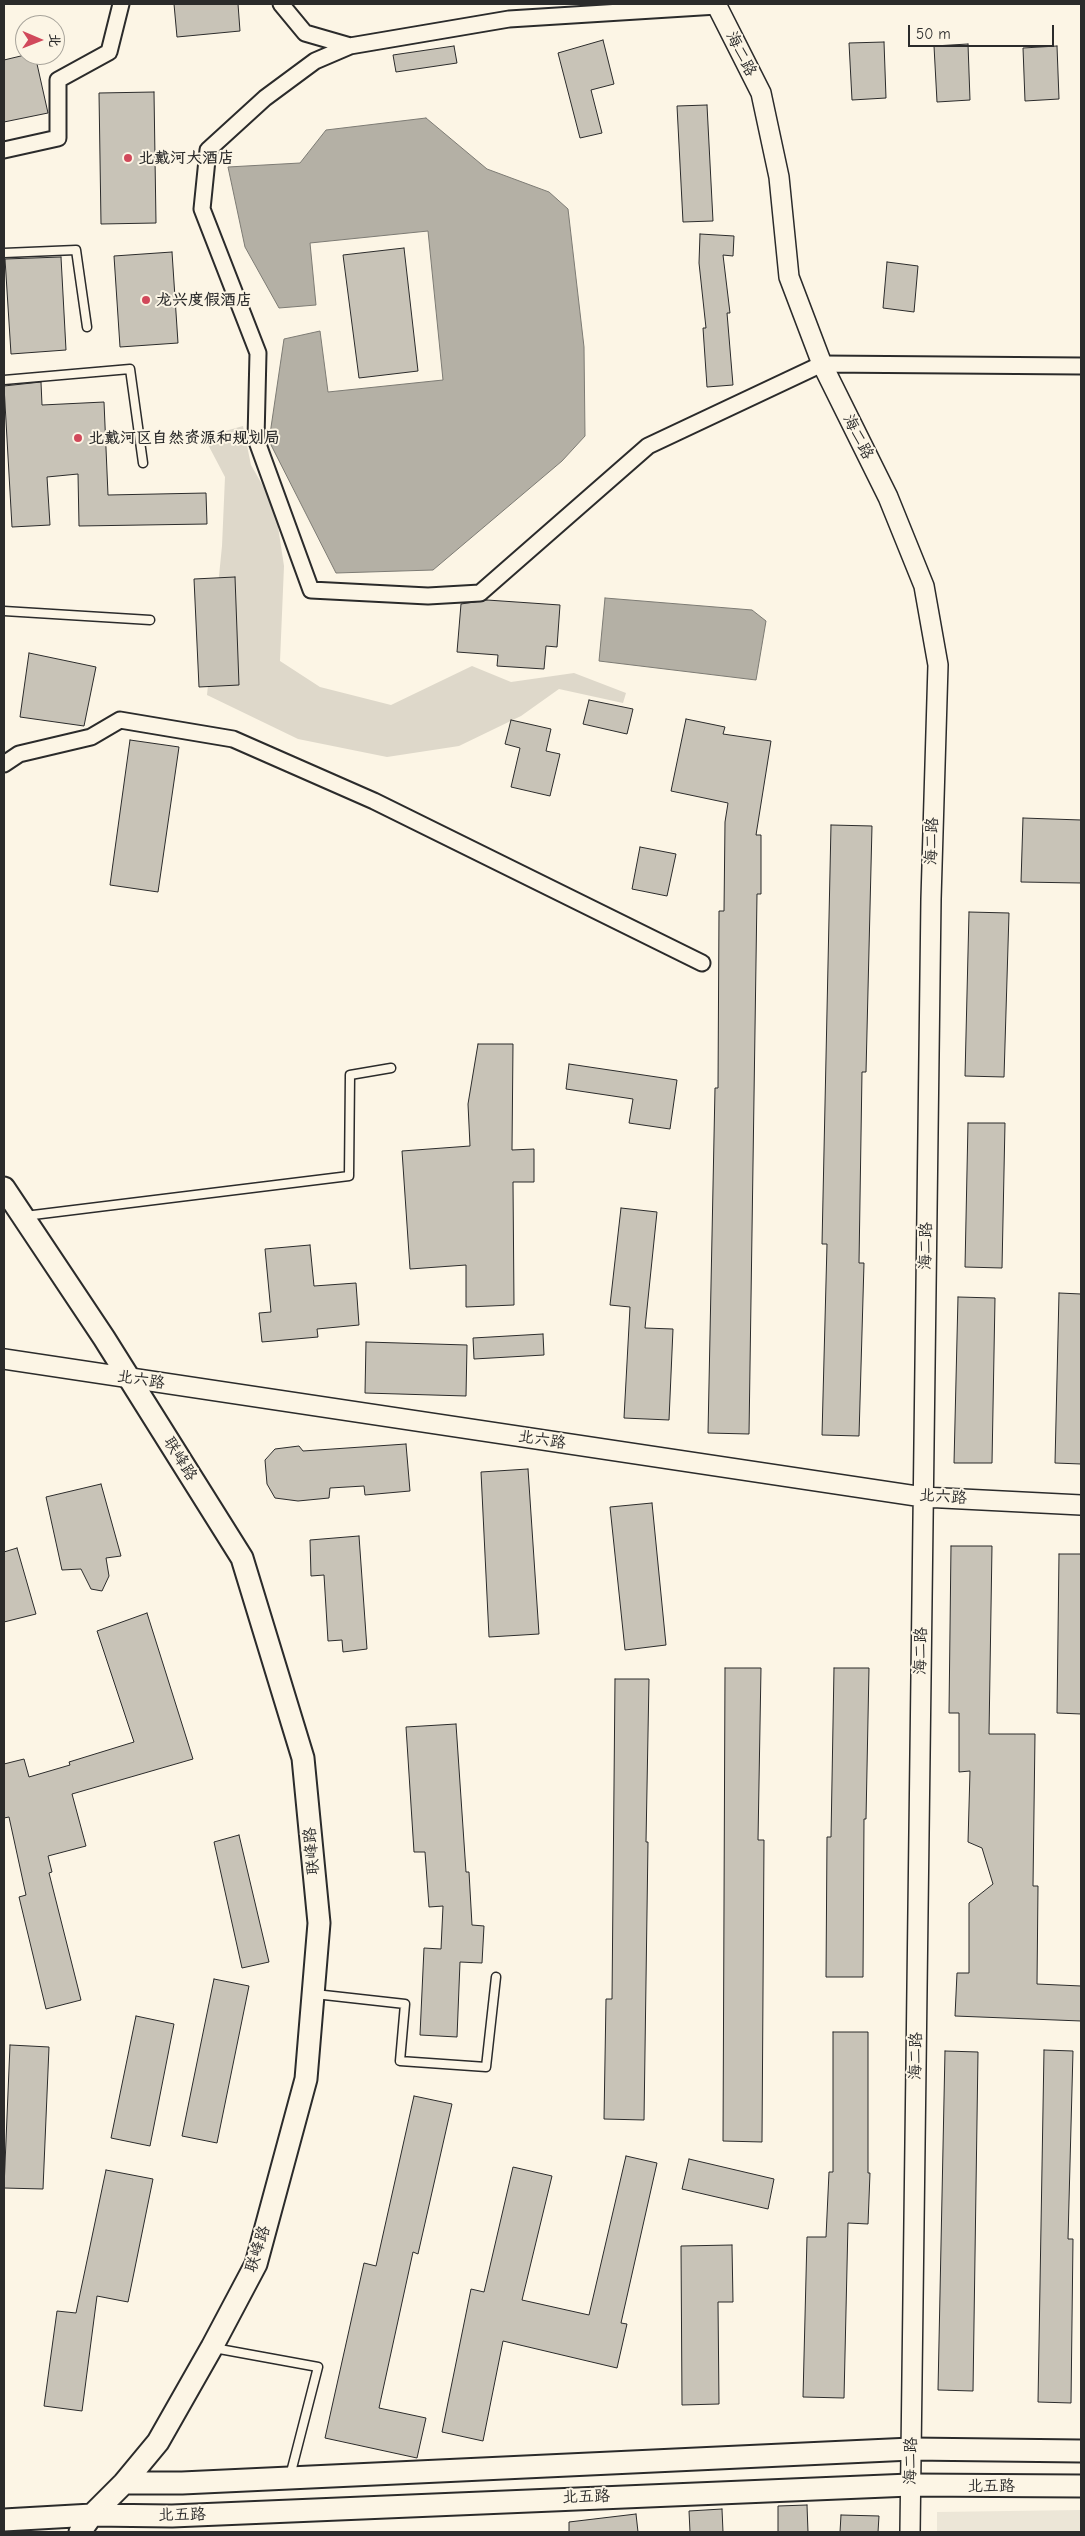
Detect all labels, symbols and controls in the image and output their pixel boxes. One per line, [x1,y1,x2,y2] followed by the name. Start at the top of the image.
[15,15,65,65] north arrow
[910,15,1056,47] scale bar
[916,25,951,43] text: 50 m
[722,28,760,80] street label: 海二路
[46,33,63,47] text: 北
[138,148,234,168] place label: 北戴河大酒店
[122,152,134,164] marker: 北戴河大酒店
[156,290,252,310] place label: 龙兴度假酒店
[140,294,152,306] marker: 龙兴度假酒店
[839,411,877,463] street label: 海二路
[88,428,280,448] place label: 北戴河区自然资源和规划局
[72,432,84,444] marker: 北戴河区自然资源和规划局
[922,817,942,865] street label: 海二路
[916,1222,936,1270] street label: 海二路
[116,1367,166,1393] street label: 北六路
[517,1427,567,1453] street label: 北六路
[159,1434,201,1484] street label: 联峰路
[918,1486,968,1508] street label: 北六路
[911,1627,931,1675] street label: 海二路
[300,1826,324,1876] street label: 联峰路
[906,2032,926,2080] street label: 海二路
[241,2223,275,2275] street label: 联峰路
[901,2437,921,2485] street label: 海二路
[967,2476,1015,2496] street label: 北五路
[562,2487,610,2507] street label: 北五路
[158,2505,206,2525] street label: 北五路

